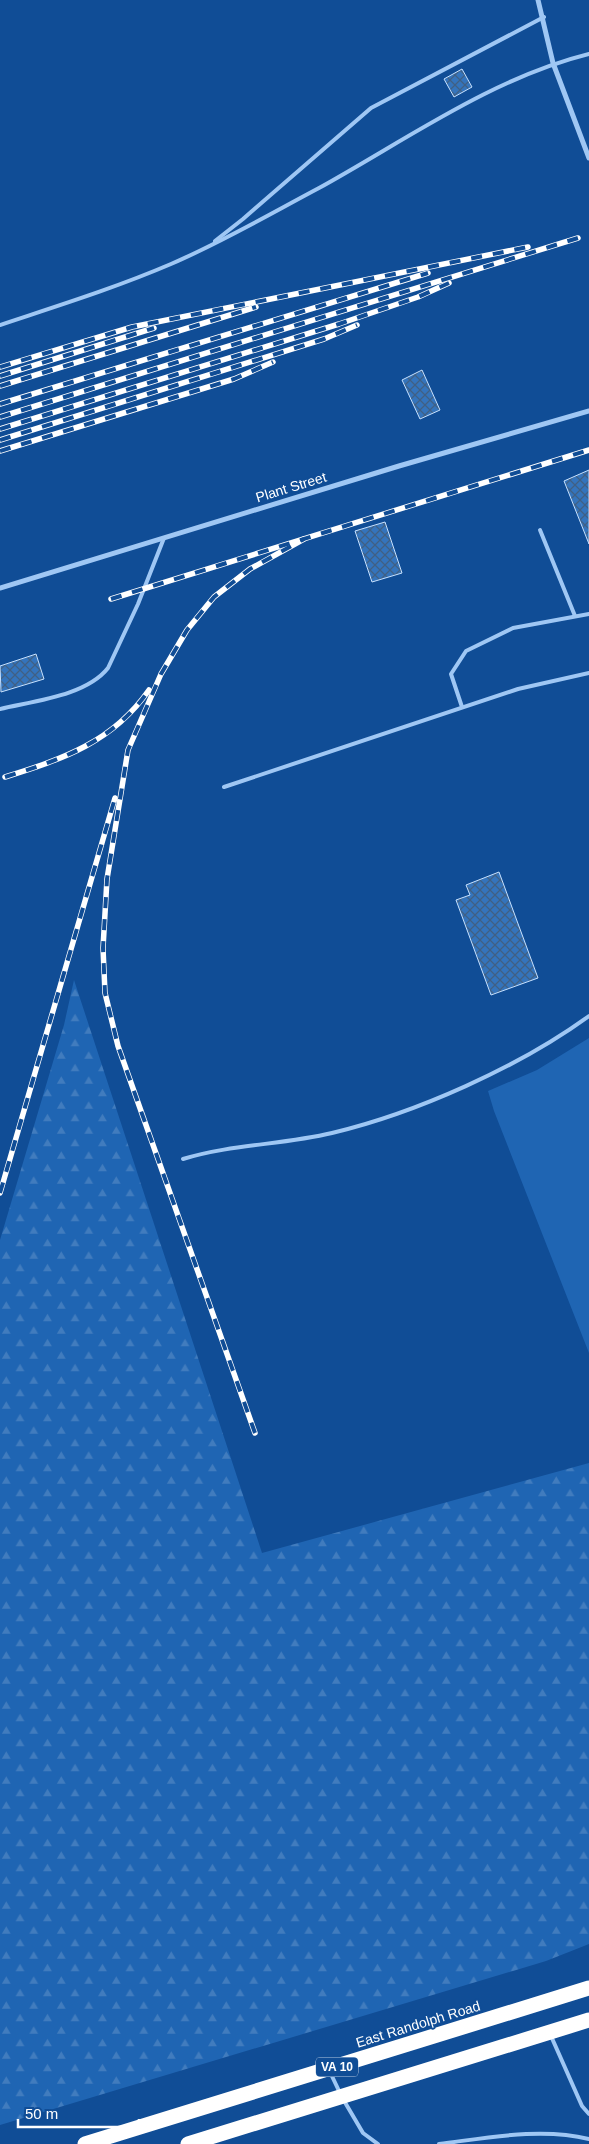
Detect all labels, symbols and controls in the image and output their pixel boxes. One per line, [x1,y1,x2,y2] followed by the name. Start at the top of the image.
[254,469,328,505] street label: Plant Street
[354,1997,482,2051] street label: East Randolph Road
[316,2058,358,2076] road number: VA 10
[18,2096,139,2128] scale bar
[25,2105,58,2122] text: 50 m

